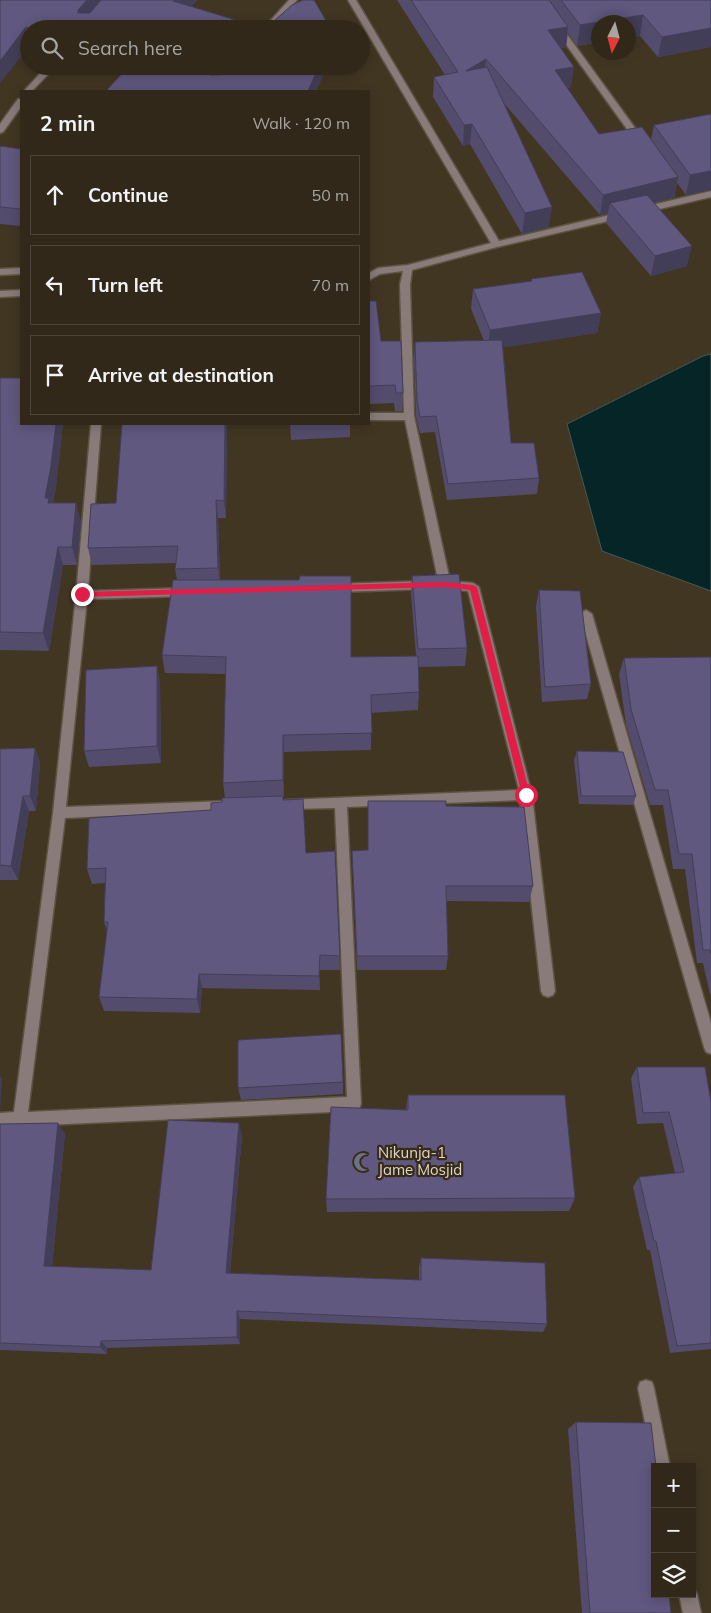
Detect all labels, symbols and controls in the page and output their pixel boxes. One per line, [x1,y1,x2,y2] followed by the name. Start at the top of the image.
[591,15,636,60] north arrow
[20,20,370,75] search box
[38,34,66,62] icon: search
[78,36,182,60] text: Search here
[40,110,95,136] text: 2 min
[252,113,350,133] text: Walk · 120 m
[41,181,69,209] icon: ahead
[88,183,168,207] text: Continue
[312,185,349,205] text: 50 m
[41,271,69,299] icon: left
[88,273,163,297] text: Turn left
[312,275,349,295] text: 70 m
[41,361,69,389] icon: arrive
[88,363,274,387] text: Arrive at destination
[71,583,94,606] route end
[515,784,538,807] route start
[378,1143,462,1179] place label: Nikunja-1 Jame Mosjid
[352,1151,374,1173] mosque icon: Nikunja-1 Jame Mosjid
[651,1463,696,1598] map controls
[651,1463,696,1508] button: +
[651,1508,696,1553] button: −
[651,1553,696,1598] button: layers

